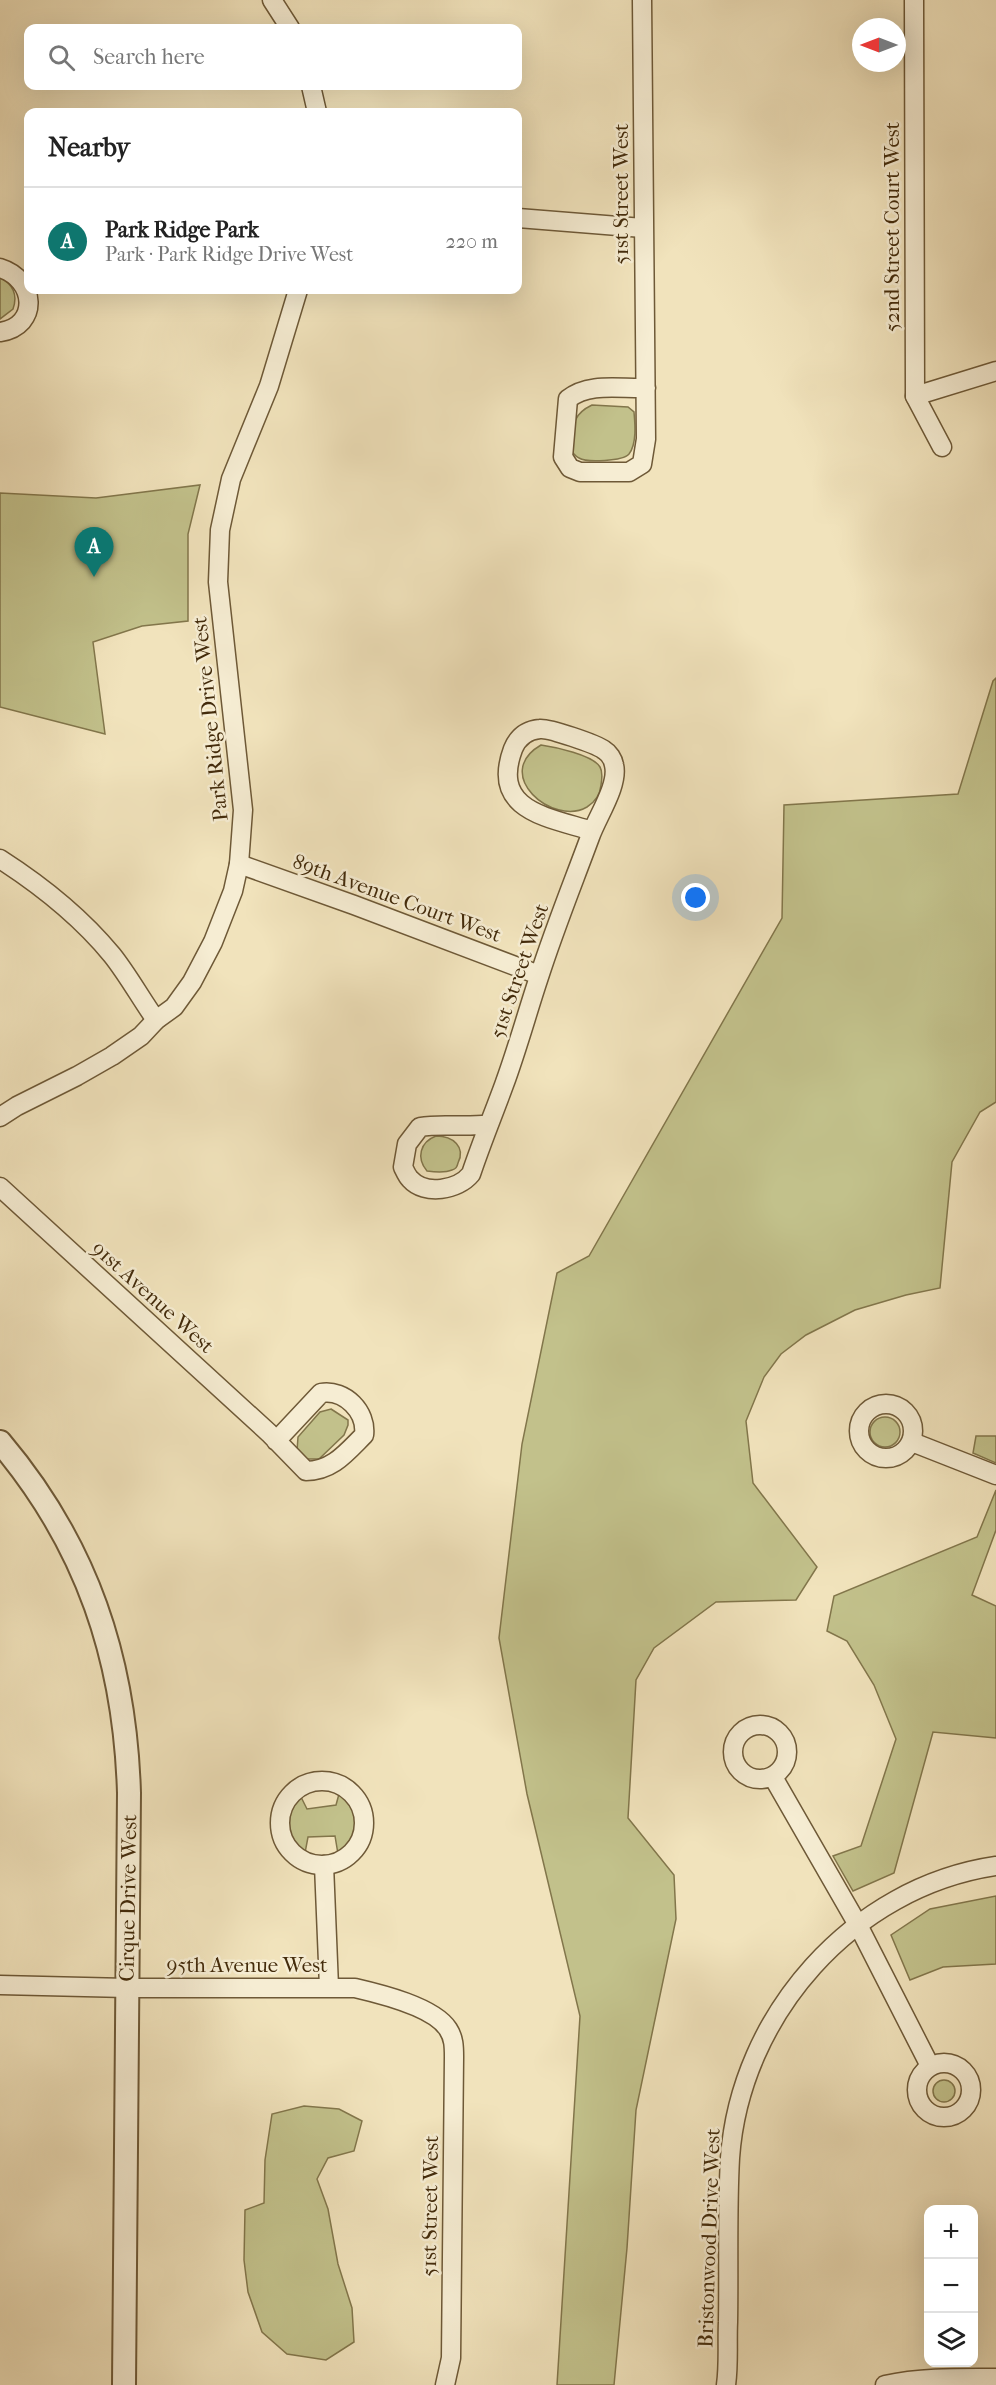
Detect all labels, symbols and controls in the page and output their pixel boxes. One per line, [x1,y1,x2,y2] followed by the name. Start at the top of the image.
[852,18,906,72] north arrow
[24,24,522,90] search box
[45,41,78,74] icon: search
[93,44,205,70] text: Search here
[880,121,904,332] street label: 52nd Street Court West
[609,123,633,265] street label: 51st Street West
[48,132,130,163] text: Nearby
[105,217,259,243] text: Park Ridge Park
[61,230,74,253] text: A
[445,230,498,253] text: 220 m
[105,243,353,266] text: Park · Park Ridge Drive West
[74,528,113,577] pin: A
[187,615,233,823] street label: Park Ridge Drive West
[290,849,505,947] street label: 89th Avenue Court West
[681,883,710,912] your location
[485,900,553,1042] street label: 51st Street West
[87,1236,219,1358] street label: 91st Avenue West
[115,1814,141,1982] street label: Cirque Drive West
[166,1953,328,1977] street label: 95th Avenue West
[693,2127,725,2348] street label: Bristonwood Drive West
[417,2135,443,2277] street label: 51st Street West
[924,2205,978,2367] map controls
[924,2205,978,2259] button: +
[924,2259,978,2313] button: −
[924,2313,978,2367] button: layers

